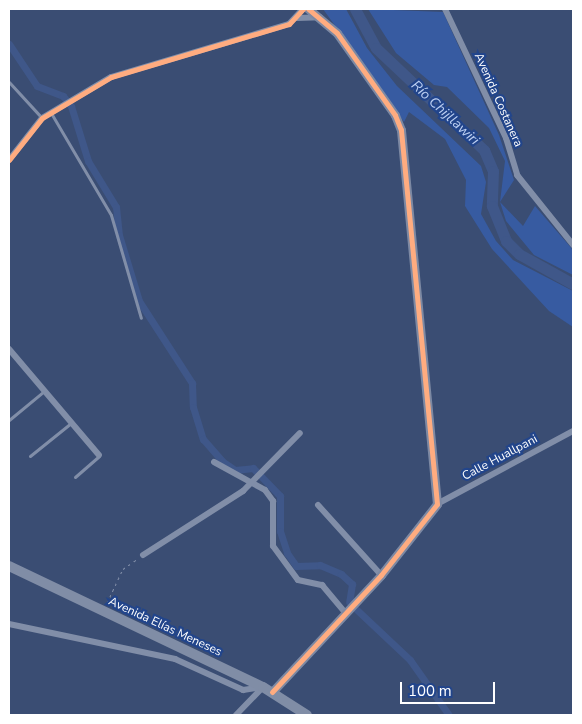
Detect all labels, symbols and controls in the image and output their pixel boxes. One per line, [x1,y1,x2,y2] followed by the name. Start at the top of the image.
[471,51,525,149] street label: Avenida Costanera
[408,77,482,149] water label: Río Chijllawiri
[460,432,540,484] street label: Calle Huallpani
[106,594,224,660] street label: Avenida Elías Meneses
[402,672,497,704] scale bar
[408,681,452,701] text: 100 m

